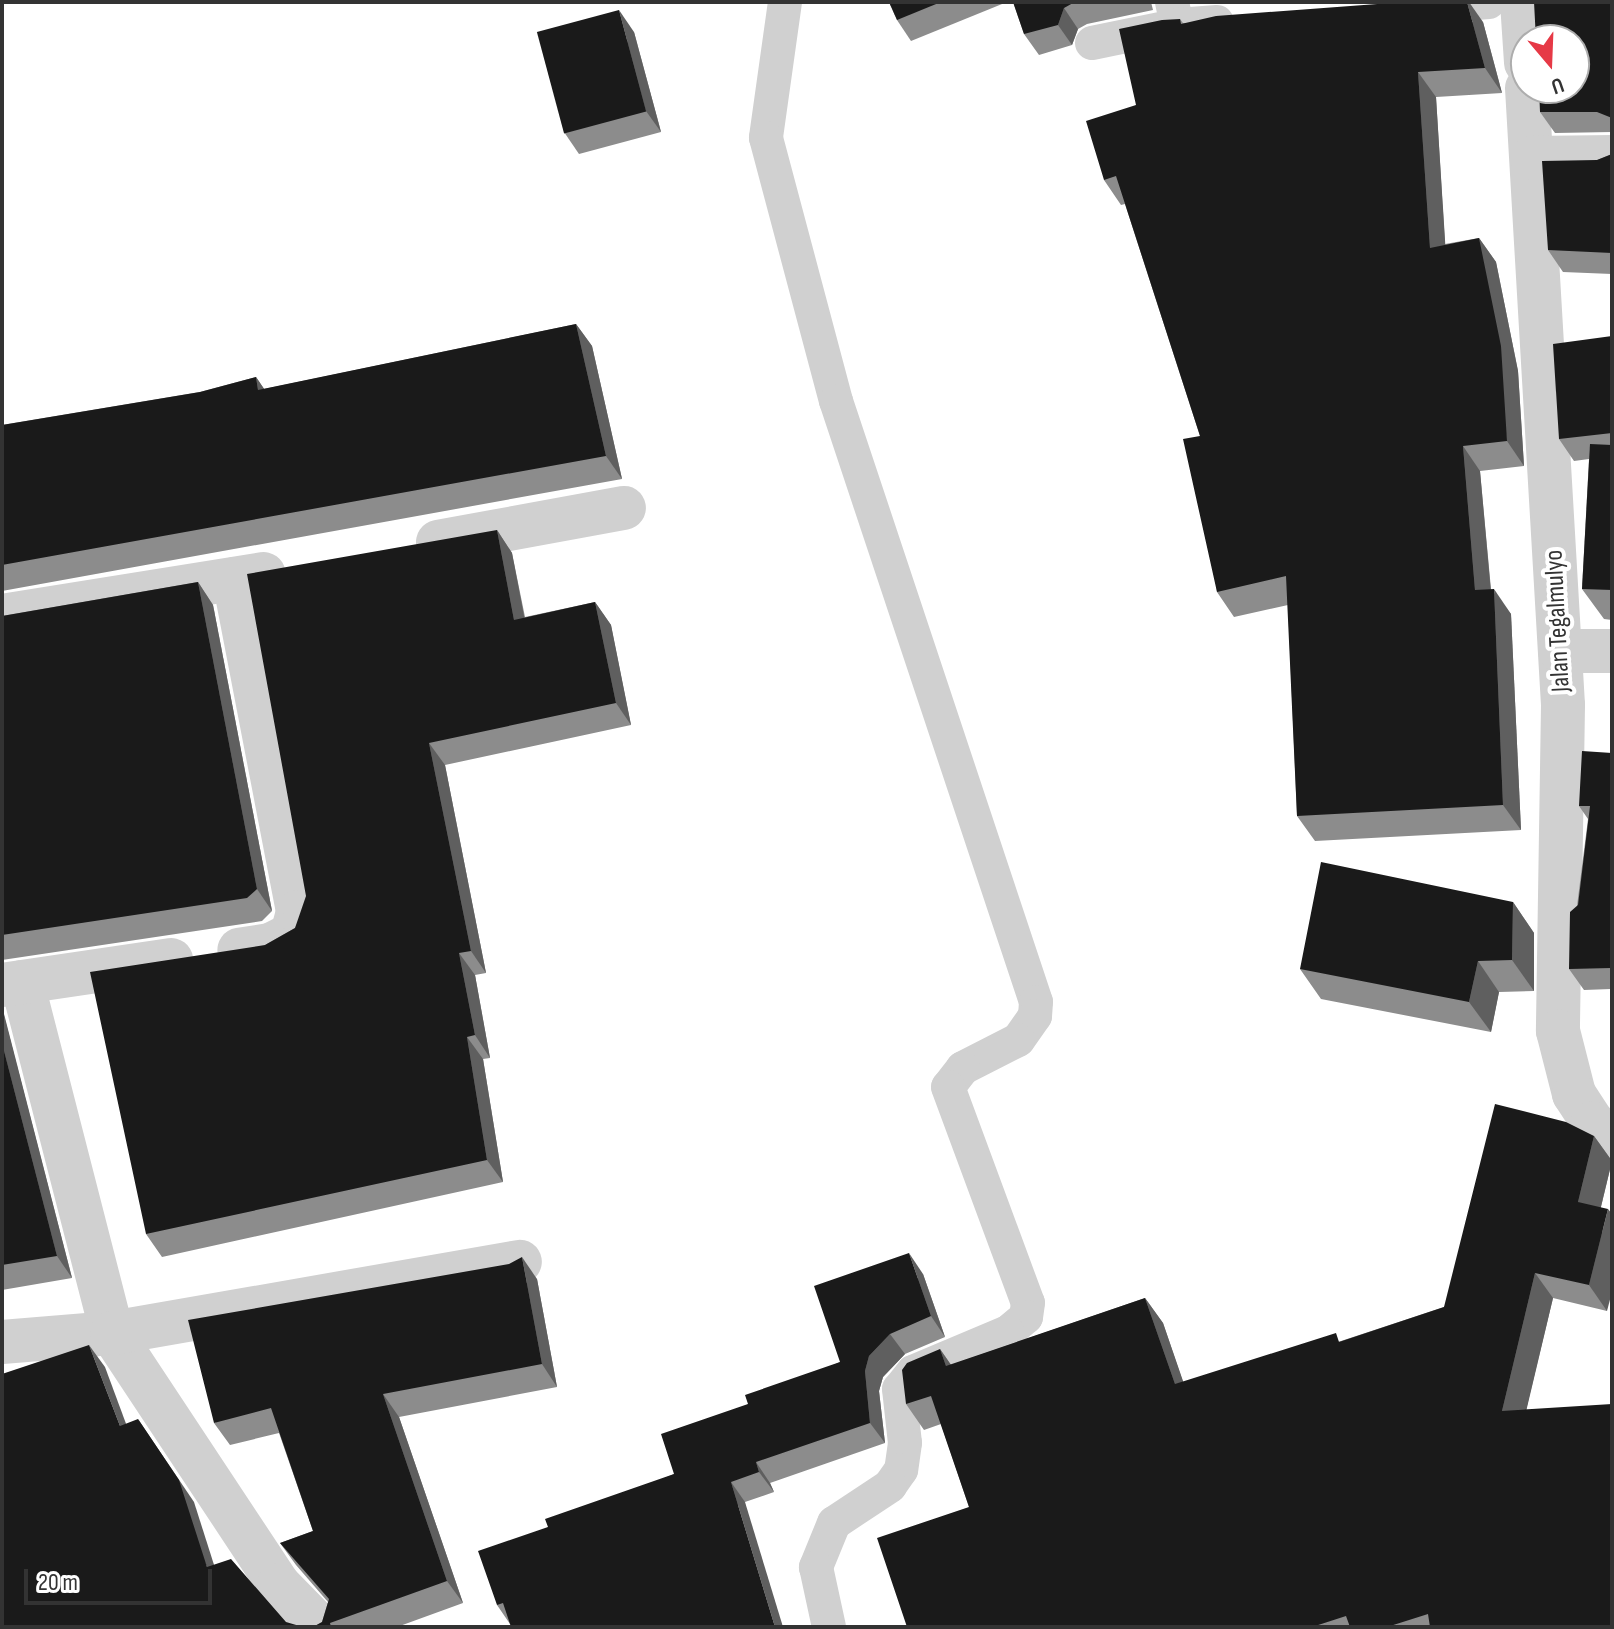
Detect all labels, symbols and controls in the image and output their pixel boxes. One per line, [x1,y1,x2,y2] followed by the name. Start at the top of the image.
[1510,24,1590,104] north arrow
[1548,71,1567,100] text: U
[1539,549,1577,693] street label: Jalan Tegalmulyo
[28,1553,216,1603] scale bar
[38,1568,78,1597] text: 20 m

